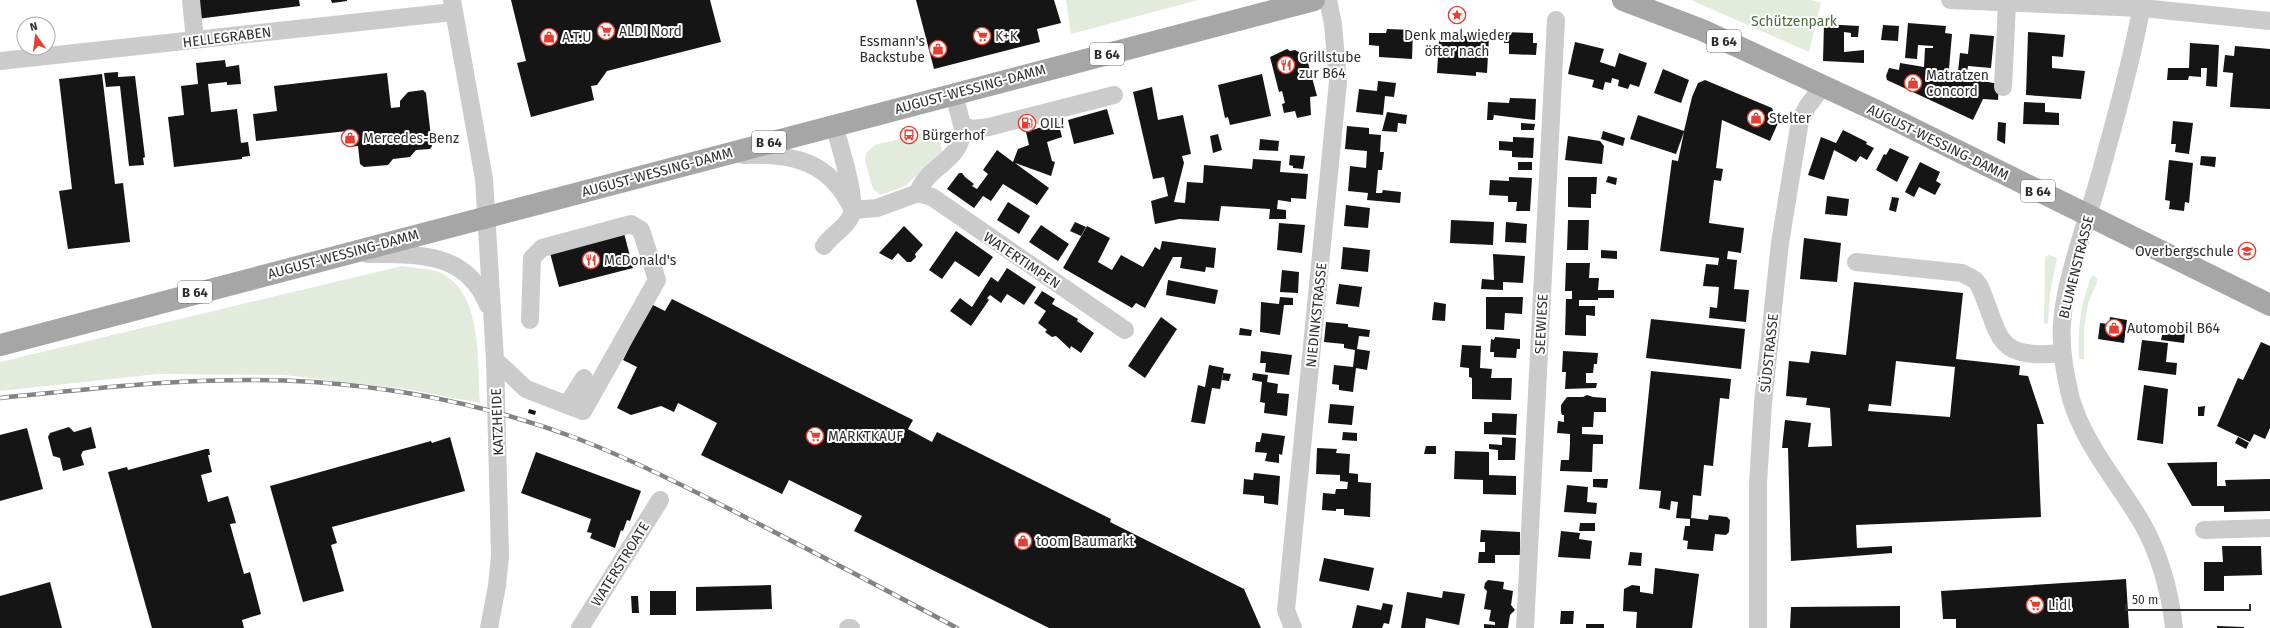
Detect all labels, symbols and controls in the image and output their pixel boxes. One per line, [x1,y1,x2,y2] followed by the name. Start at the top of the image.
[1447,5,1467,25] place icon: Denk mal wieder öfter nach
[1751,13,1838,30] park label: Schützenpark
[16,16,56,56] north arrow
[29,20,39,34] text: N
[596,21,616,41] supermarket icon: ALDI Nord
[619,23,682,40] place label: ALDI Nord
[182,24,272,51] street label: HELLEGRABEN
[972,26,992,46] supermarket icon: K+K
[539,27,559,47] shop icon: A.T.U
[1404,27,1511,60] place label: Denk mal wieder öfter nach
[995,28,1019,45] place label: K+K
[562,29,591,46] place label: A.T.U
[1707,30,1741,52] road number: B 64
[859,33,925,66] place label: Essmann's Backstube
[928,39,948,59] shop icon: Essmann's Backstube
[1090,43,1124,65] road number: B 64
[1299,49,1361,82] place label: Grillstube zur B64
[1276,55,1296,75] restaurant icon: Grillstube zur B64
[893,61,1048,118] street label: AUGUST-WESSING-DAMM
[1926,67,1989,100] place label: Matratzen Concord
[1903,73,1923,93] shop icon: Matratzen Concord
[1864,101,2011,184] street label: AUGUST-WESSING-DAMM
[1746,108,1766,128] shop icon: Stelter
[1769,110,1812,127] place label: Stelter
[1017,113,1037,133] fuel station icon: OIL!
[1040,115,1064,132] place label: OIL!
[899,125,919,145] bus stop icon: Bürgerhof
[922,127,986,144] place label: Bürgerhof
[340,128,360,148] shop icon: Mercedes-Benz
[363,130,459,147] place label: Mercedes-Benz
[752,131,786,153] road number: B 64
[580,144,735,201] street label: AUGUST-WESSING-DAMM
[2021,180,2055,202] road number: B 64
[2055,214,2098,321] street label: BLUMENSTRASSE
[266,226,421,283] street label: AUGUST-WESSING-DAMM
[980,228,1063,292] street label: WATERTIMPEN
[2237,241,2257,261] school or university icon: Overbergschule
[2135,243,2234,260] place label: Overbergschule
[581,250,601,270] restaurant icon: McDonald's
[604,252,677,269] place label: McDonald's
[1303,262,1330,368] street label: NIEDINKSTRASSE
[178,281,212,303] road number: B 64
[1531,293,1552,355] street label: SEEWIESE
[1756,312,1782,394] street label: SÜDSTRASSE
[2104,318,2124,338] shop icon: Automobil B64
[2127,320,2220,337] place label: Automobil B64
[488,388,507,456] street label: KATZHEIDE
[805,426,825,446] supermarket icon: MARKTKAUF
[828,428,903,445] place label: MARKTKAUF
[588,519,653,610] street label: WATERSTROATE
[1013,531,1033,551] shop icon: toom Baumarkt
[1036,533,1135,550] place label: toom Baumarkt
[2126,586,2250,612] scale bar
[2132,593,2158,607] text: 50 m
[2025,595,2045,615] supermarket icon: Lidl
[2048,597,2071,614] place label: Lidl

